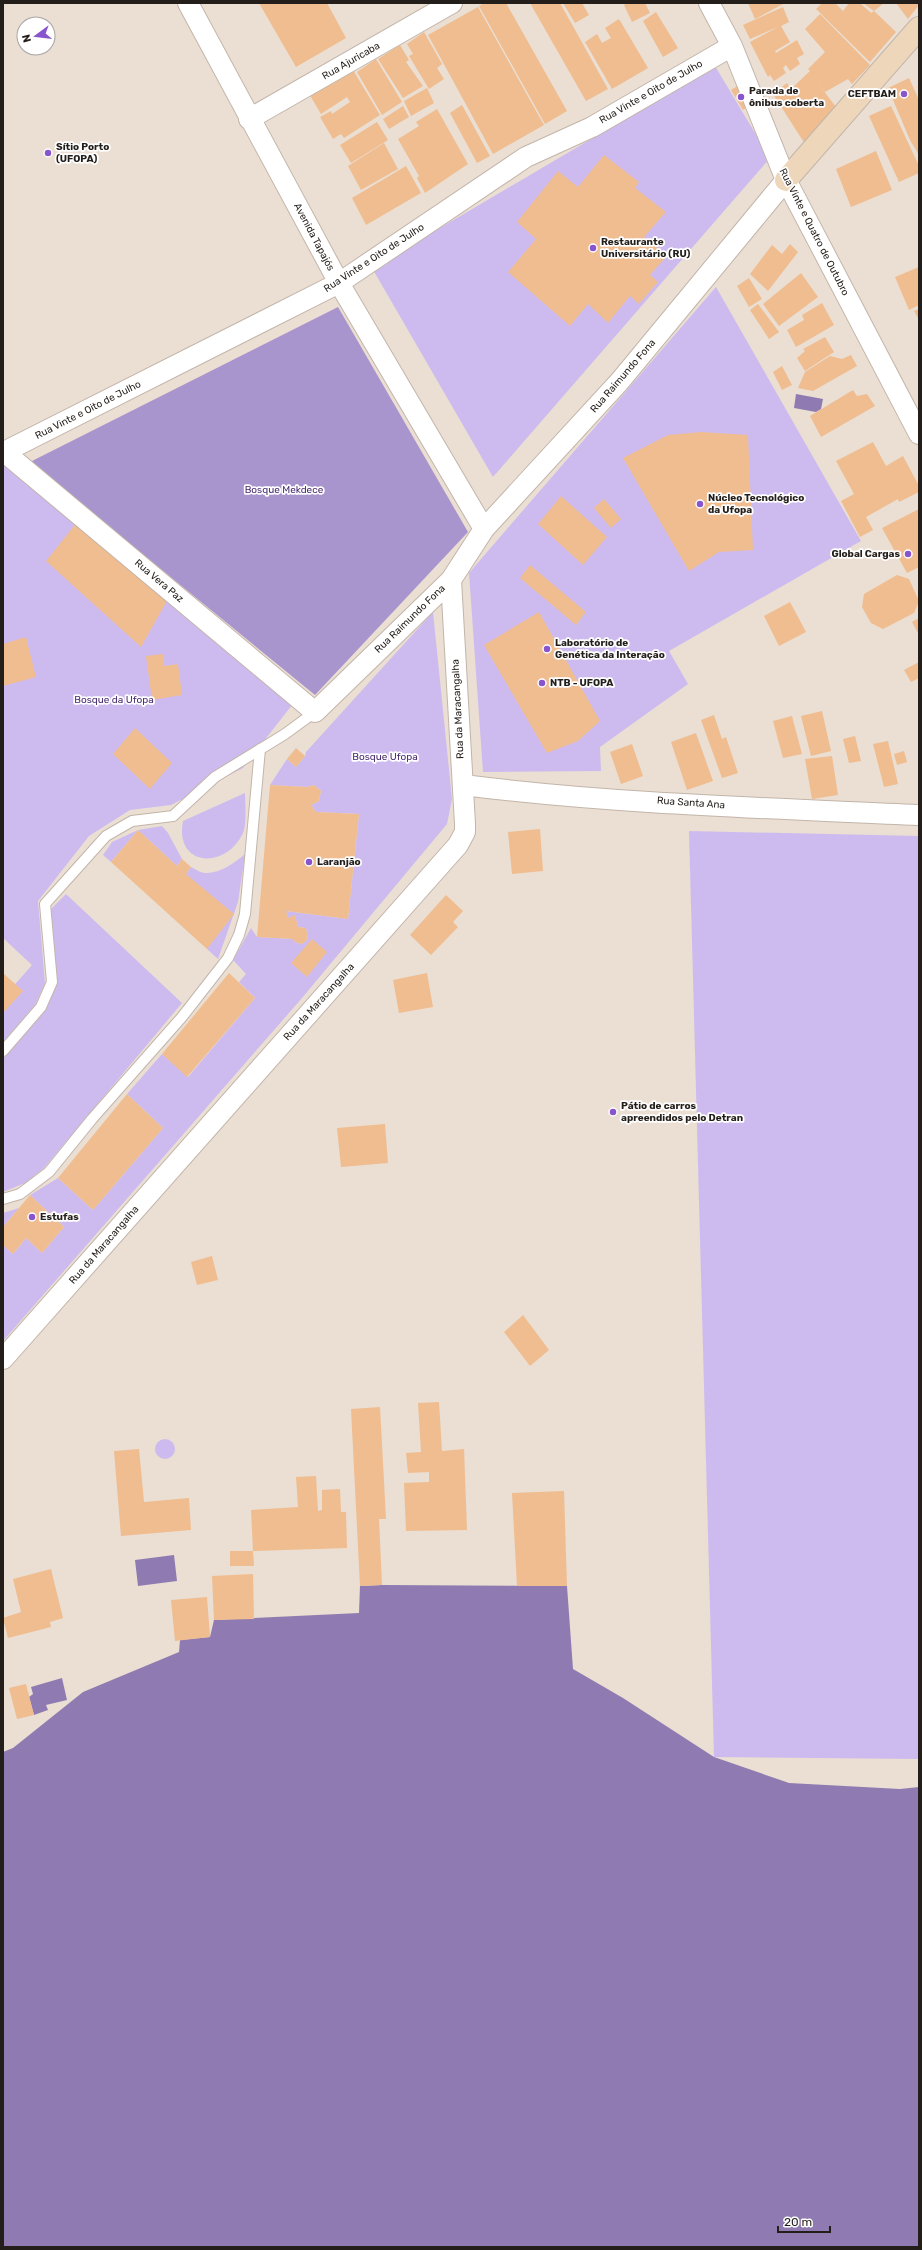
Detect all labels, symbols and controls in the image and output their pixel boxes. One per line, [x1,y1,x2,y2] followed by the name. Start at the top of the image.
[16,16,56,56] north arrow
[19,33,34,44] text: N
[320,40,382,82] street label: Rua Ajuricaba
[597,57,705,126] street label: Rua Vinte e Oito de Julho
[749,85,824,109] place label: Parada de ônibus coberta
[848,88,896,100] place label: CEFTBAM
[899,89,909,99] marker: CEFTBAM
[736,92,746,102] marker: Parada de ônibus coberta
[56,141,109,165] place label: Sítio Porto (UFOPA)
[43,148,53,158] marker: Sítio Porto (UFOPA)
[777,166,852,298] street label: Rua Vinte e Quatro de Outubro
[291,201,337,273] street label: Avenida Tapajós
[322,221,427,295] street label: Rua Vinte e Oito de Julho
[601,236,691,260] place label: Restaurante Universitário (RU)
[588,243,598,253] marker: Restaurante Universitário (RU)
[588,337,658,415] street label: Rua Raimundo Fona
[33,378,143,442] street label: Rua Vinte e Oito de Julho
[245,484,324,496] park label: Bosque Mekdece
[708,492,804,516] place label: Núcleo Tecnológico da Ufopa
[695,499,705,509] marker: Núcleo Tecnológico da Ufopa
[831,548,900,560] place label: Global Cargas
[903,549,913,559] marker: Global Cargas
[132,557,186,605] street label: Rua Vera Paz
[372,582,448,656] street label: Rua Raimundo Fona
[555,637,665,661] place label: Laboratório de Genética da Interação
[542,644,552,654] marker: Laboratório de Genética da Interação
[449,659,467,759] street label: Rua da Maracangalha
[550,677,614,689] place label: NTB - UFOPA
[537,678,547,688] marker: NTB - UFOPA
[74,694,154,706] park label: Bosque da Ufopa
[352,751,418,763] park label: Bosque Ufopa
[657,795,725,811] street label: Rua Santa Ana
[317,856,361,868] place label: Laranjão
[304,857,314,867] marker: Laranjão
[281,961,357,1043] street label: Rua da Maracangalha
[621,1100,743,1124] place label: Pátio de carros apreendidos pelo Detran
[608,1107,618,1117] marker: Pátio de carros apreendidos pelo Detran
[67,1203,141,1287] street label: Rua da Maracangalha
[40,1211,79,1223] place label: Estufas
[27,1212,37,1222] marker: Estufas
[778,2208,830,2234] scale bar
[784,2215,812,2229] text: 20 m

